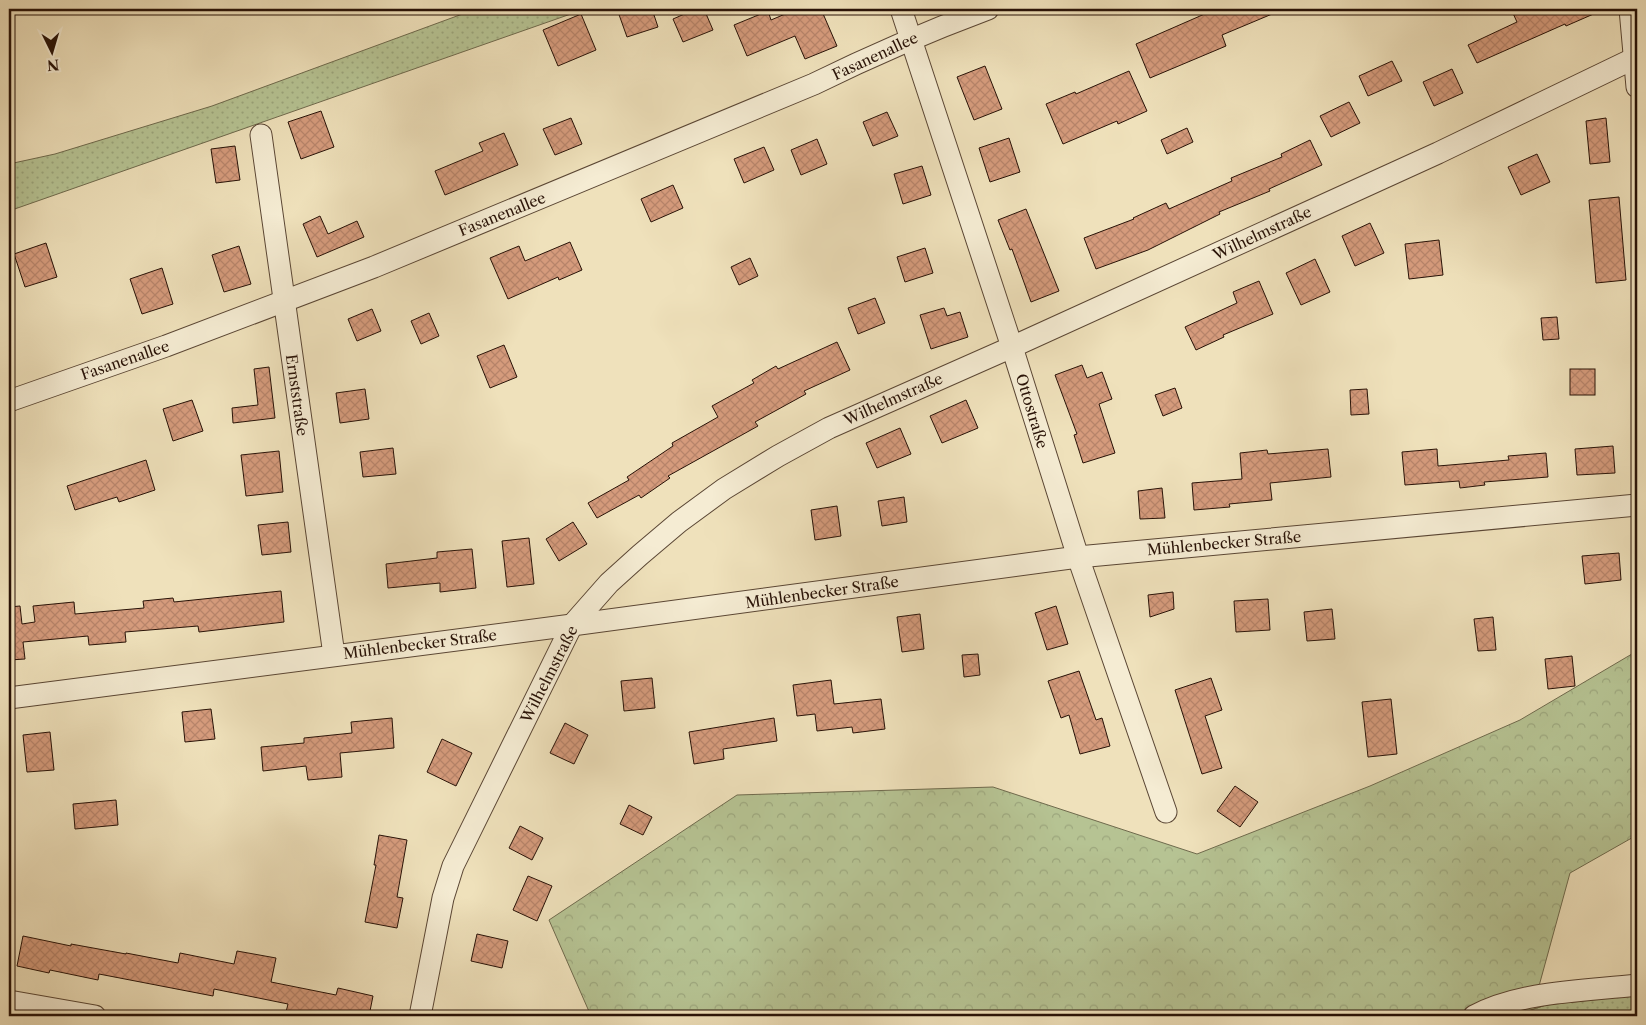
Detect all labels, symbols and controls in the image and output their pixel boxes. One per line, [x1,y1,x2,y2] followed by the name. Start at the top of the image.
[28,28,78,78] north arrow
[829,28,921,84] street label: Fasanenallee
[46,55,60,74] text: N
[456,188,548,240] street label: Fasanenallee
[1209,202,1314,265] street label: Wilhelmstraße
[78,336,172,384] street label: Fasanenallee
[282,353,312,437] street label: Ernststraße
[840,369,945,430] street label: Wilhelmstraße
[1012,371,1052,451] street label: Ottostraße
[1146,527,1302,559] street label: Mühlenbecker Straße
[744,572,900,612] street label: Mühlenbecker Straße
[516,622,582,727] street label: Wilhelmstraße
[342,625,498,663] street label: Mühlenbecker Straße

